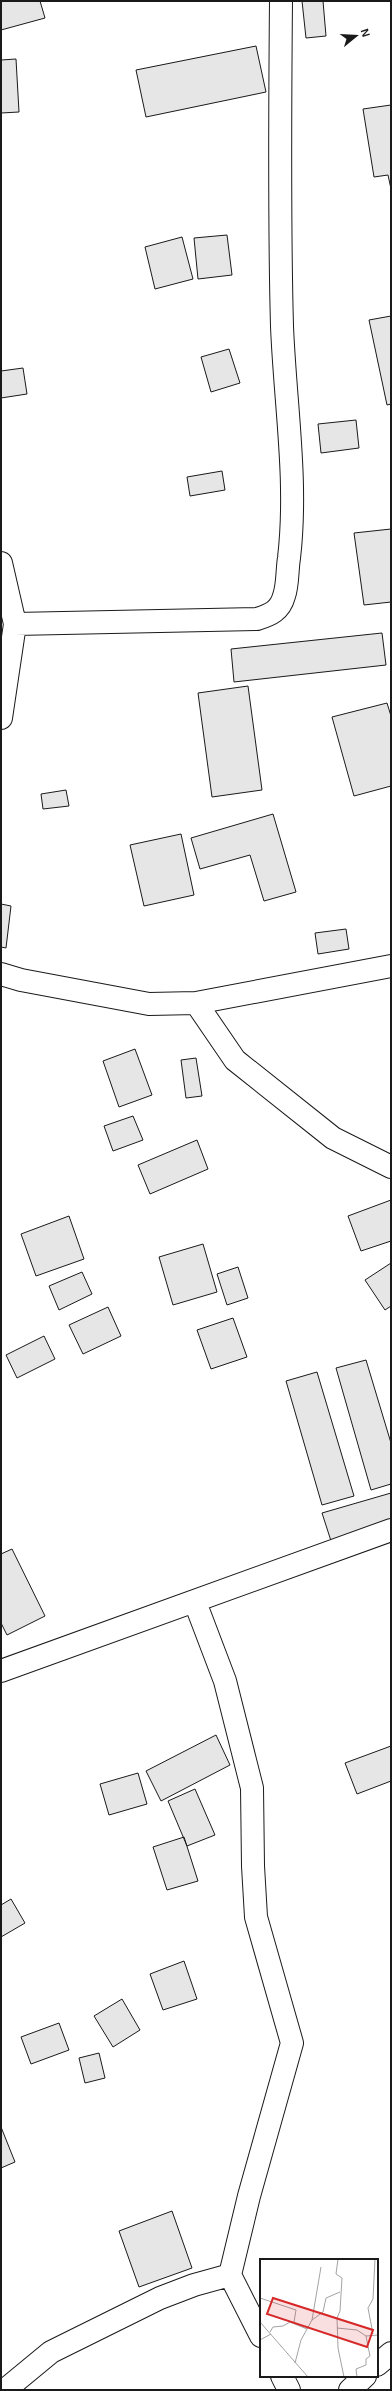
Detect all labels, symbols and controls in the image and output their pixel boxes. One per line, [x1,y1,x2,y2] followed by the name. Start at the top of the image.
[336,16,376,56] north arrow
[359,27,372,39] text: N
[260,2259,378,2377] inset map

